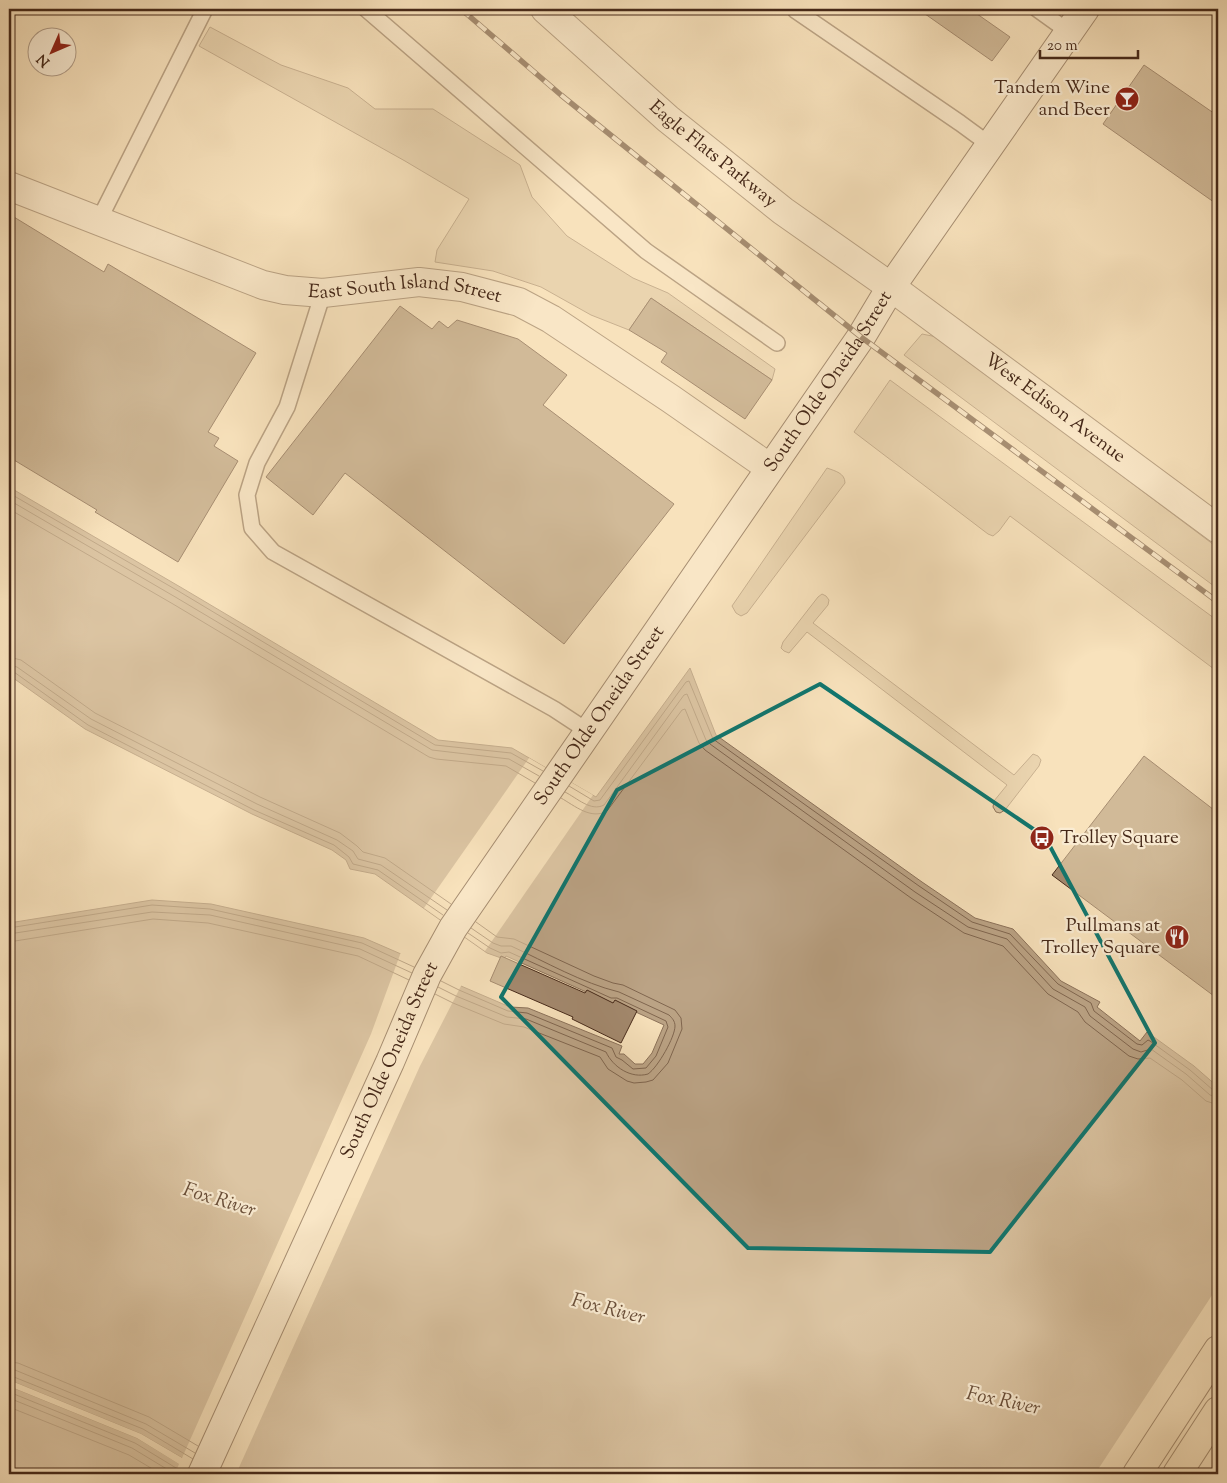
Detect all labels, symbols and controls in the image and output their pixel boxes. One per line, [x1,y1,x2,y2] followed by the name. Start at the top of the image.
[28,28,78,78] north arrow
[1040,28,1137,60] scale bar
[1047,36,1078,57] text: 20 m
[33,49,55,71] text: N
[994,75,1110,124] place label: Tandem Wine and Beer
[1114,86,1140,112] bar icon: Tandem Wine and Beer
[643,94,783,215] street label: Eagle Flats Parkway
[307,269,505,310] street label: East South Island Street
[758,286,899,478] street label: South Olde Oneida Street
[978,347,1131,470] street label: West Edison Avenue
[528,620,672,811] street label: South Olde Oneida Street
[1029,825,1055,851] bus stop icon: Trolley Square
[1060,825,1179,852] place label: Trolley Square
[1041,913,1160,962] place label: Pullmans at Trolley Square
[1164,924,1190,950] restaurant icon: Pullmans at Trolley Square
[334,956,445,1164] street label: South Olde Oneida Street
[179,1176,259,1226] water label: Fox River
[568,1287,648,1333] water label: Fox River
[963,1380,1043,1424] water label: Fox River

